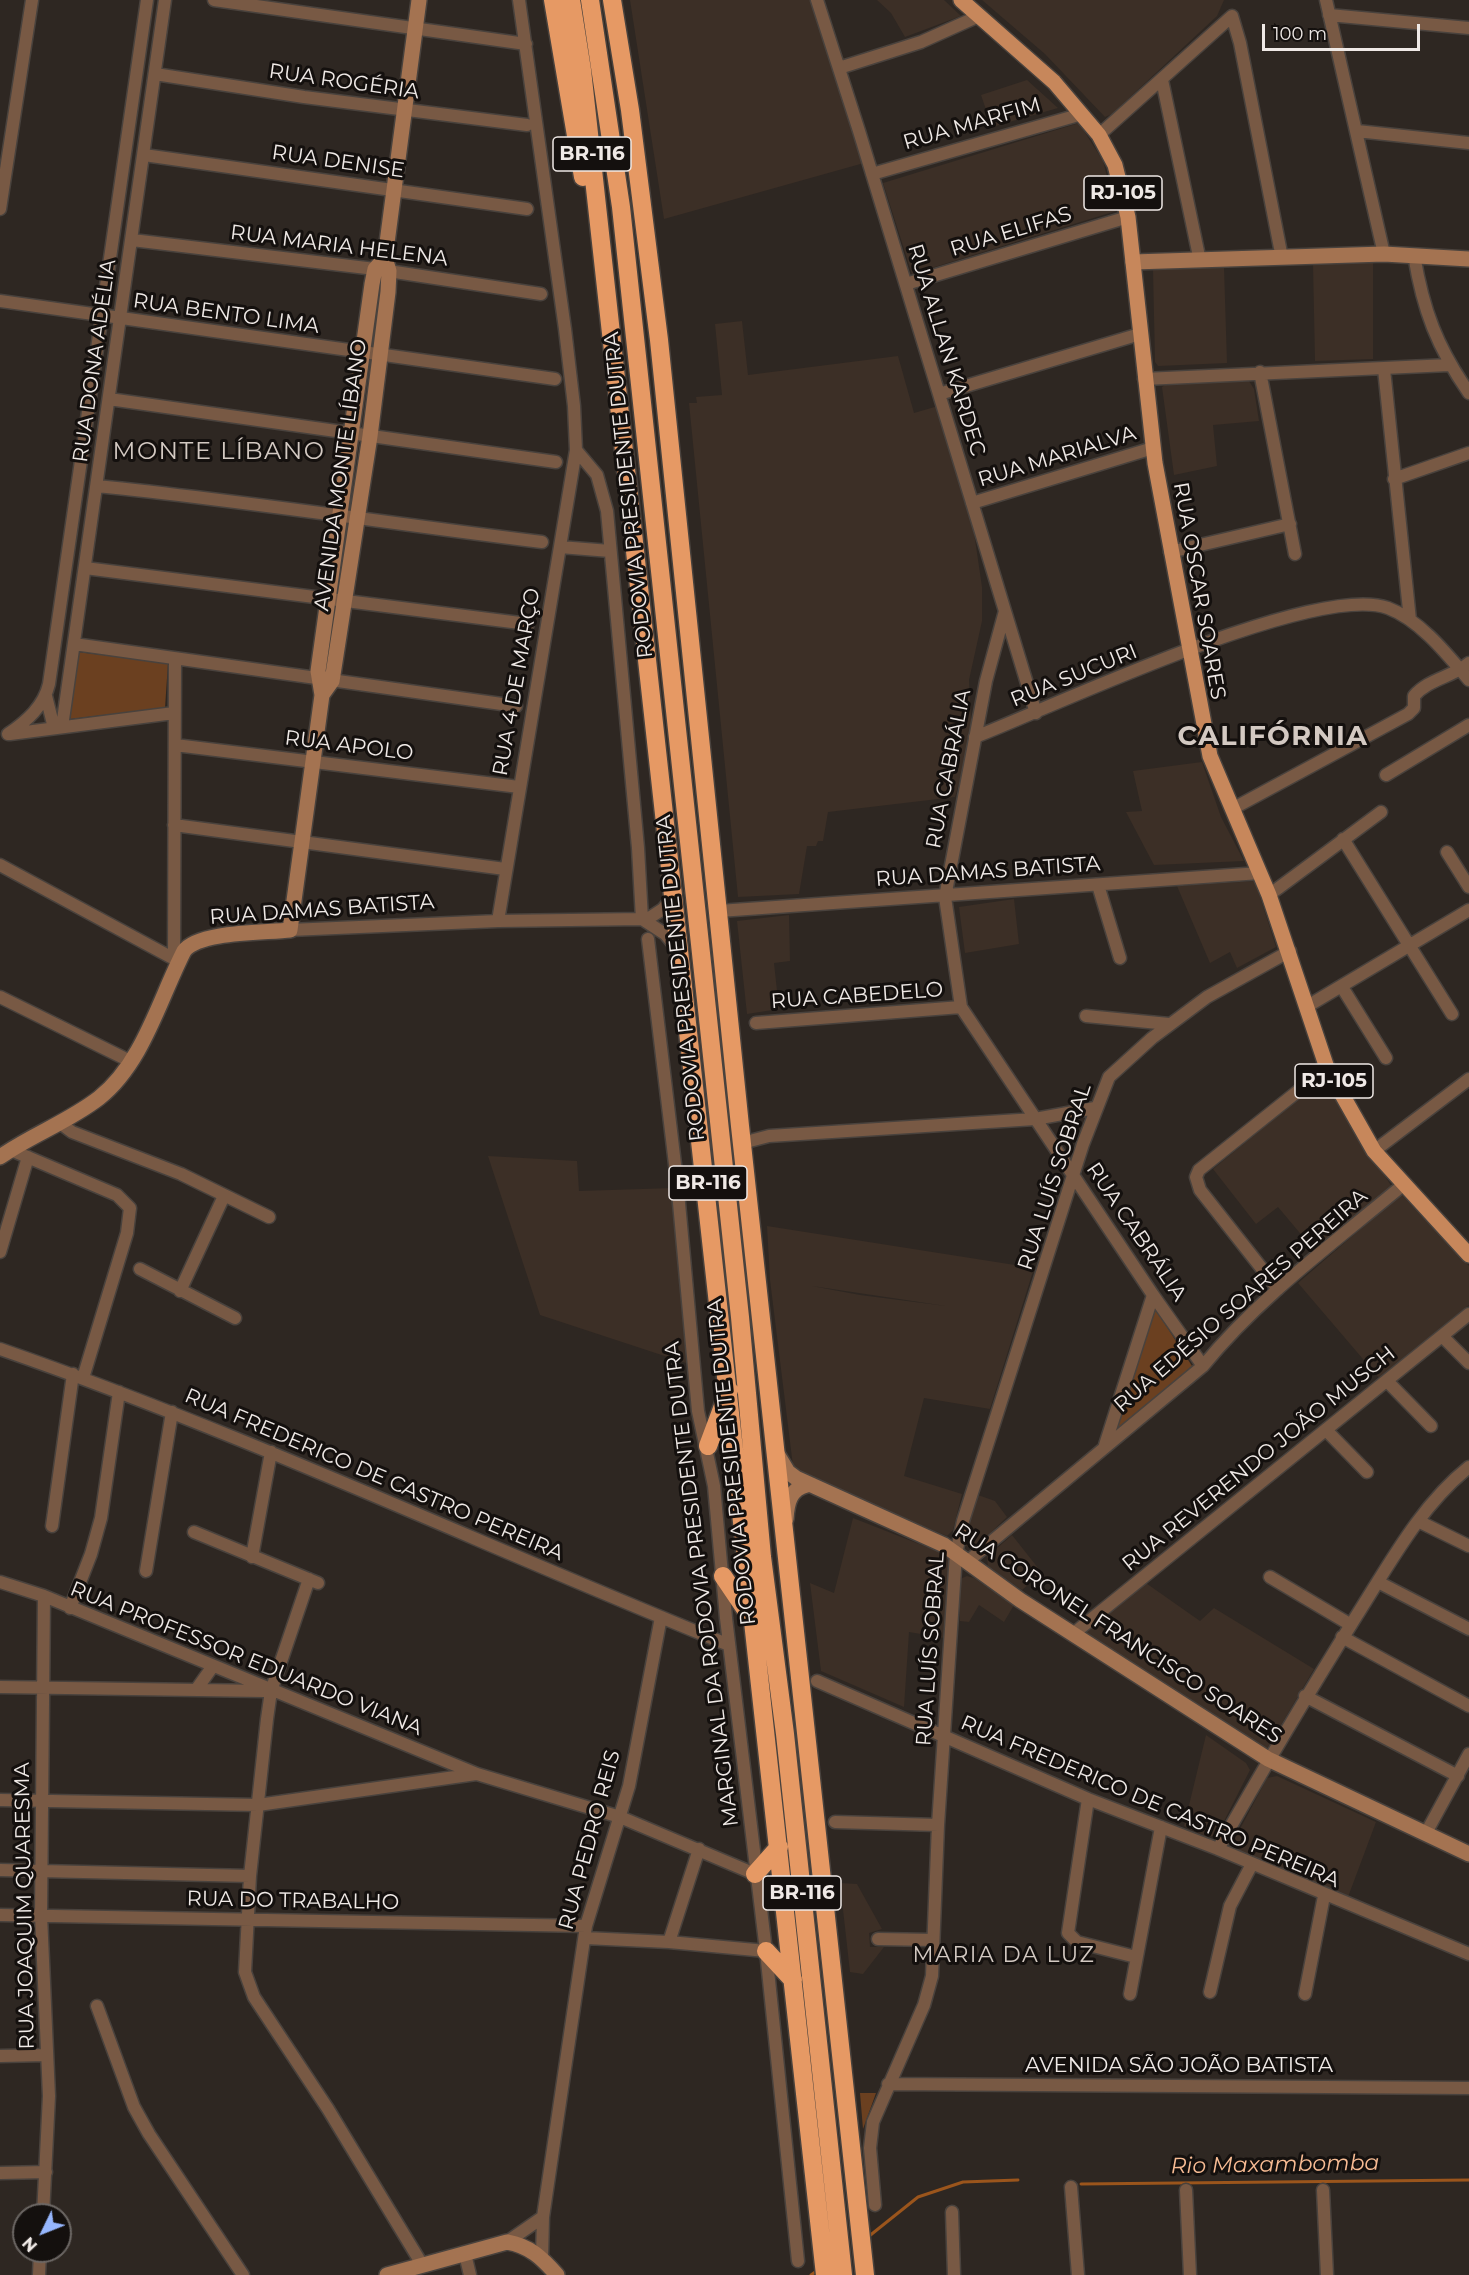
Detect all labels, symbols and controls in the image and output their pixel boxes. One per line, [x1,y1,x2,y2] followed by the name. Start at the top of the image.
[1265,12,1422,50] scale bar
[1273,23,1327,45] text: 100 m
[267,59,421,105] street label: RUA ROGÉRIA
[900,92,1044,156] street label: RUA MARFIM
[553,137,631,171] road number: BR-116
[270,140,406,184] street label: RUA DENISE
[1084,176,1162,210] road number: RJ-105
[947,202,1075,262] street label: RUA ELIFAS
[229,220,449,272] street label: RUA MARIA HELENA
[902,241,990,459] street label: RUA ALLAN KARDEC
[68,258,122,464] street label: RUA DONA ADÉLIA
[131,288,321,340] street label: RUA BENTO LIMA
[599,331,659,659] street label: RODOVIA PRESIDENTE DUTRA
[309,337,373,613] street label: AVENIDA MONTE LÍBANO
[975,421,1139,493] street label: RUA MARIALVA
[113,438,325,466] district label: MONTE LÍBANO
[1167,480,1231,702] street label: RUA OSCAR SOARES
[488,586,546,778] street label: RUA 4 DE MARÇO
[1007,639,1141,713] street label: RUA SUCURI
[921,687,977,851] street label: RUA CABRÁLIA
[1177,721,1369,753] district label: CALIFÓRNIA
[283,726,415,766] street label: RUA APOLO
[651,814,711,1142] street label: RODOVIA PRESIDENTE DUTRA
[875,852,1101,892] street label: RUA DAMAS BATISTA
[209,890,435,930] street label: RUA DAMAS BATISTA
[770,977,944,1015] street label: RUA CABEDELO
[1295,1064,1373,1098] road number: RJ-105
[1013,1081,1097,1273] street label: RUA LUÍS SOBRAL
[1080,1158,1192,1306] street label: RUA CABRÁLIA
[669,1166,747,1200] road number: BR-116
[1109,1184,1373,1418] street label: RUA EDÉSIO SOARES PEREIRA
[702,1298,762,1626] street label: RODOVIA PRESIDENTE DUTRA
[660,1340,744,1828] street label: MARGINAL DA RODOVIA PRESIDENTE DUTRA
[1118,1341,1400,1577] street label: RUA REVERENDO JOÃO MUSCH
[181,1383,567,1567] street label: RUA FREDERICO DE CASTRO PEREIRA
[950,1519,1286,1749] street label: RUA CORONEL FRANCISCO SOARES
[912,1551,950,1747] street label: RUA LUÍS SOBRAL
[66,1577,426,1741] street label: RUA PROFESSOR EDUARDO VIANA
[957,1710,1343,1894] street label: RUA FREDERICO DE CASTRO PEREIRA
[554,1747,626,1933] street label: RUA PEDRO REIS
[10,1762,40,2050] street label: RUA JOAQUIM QUARESMA
[763,1876,841,1910] road number: BR-116
[186,1887,400,1915] street label: RUA DO TRABALHO
[913,1943,1095,1969] district label: MARIA DA LUZ
[1025,2053,1333,2079] street label: AVENIDA SÃO JOÃO BATISTA
[1170,2150,1380,2180] water label: Rio Maxambomba
[12,2203,72,2263] north arrow
[19,2233,41,2255] text: N

